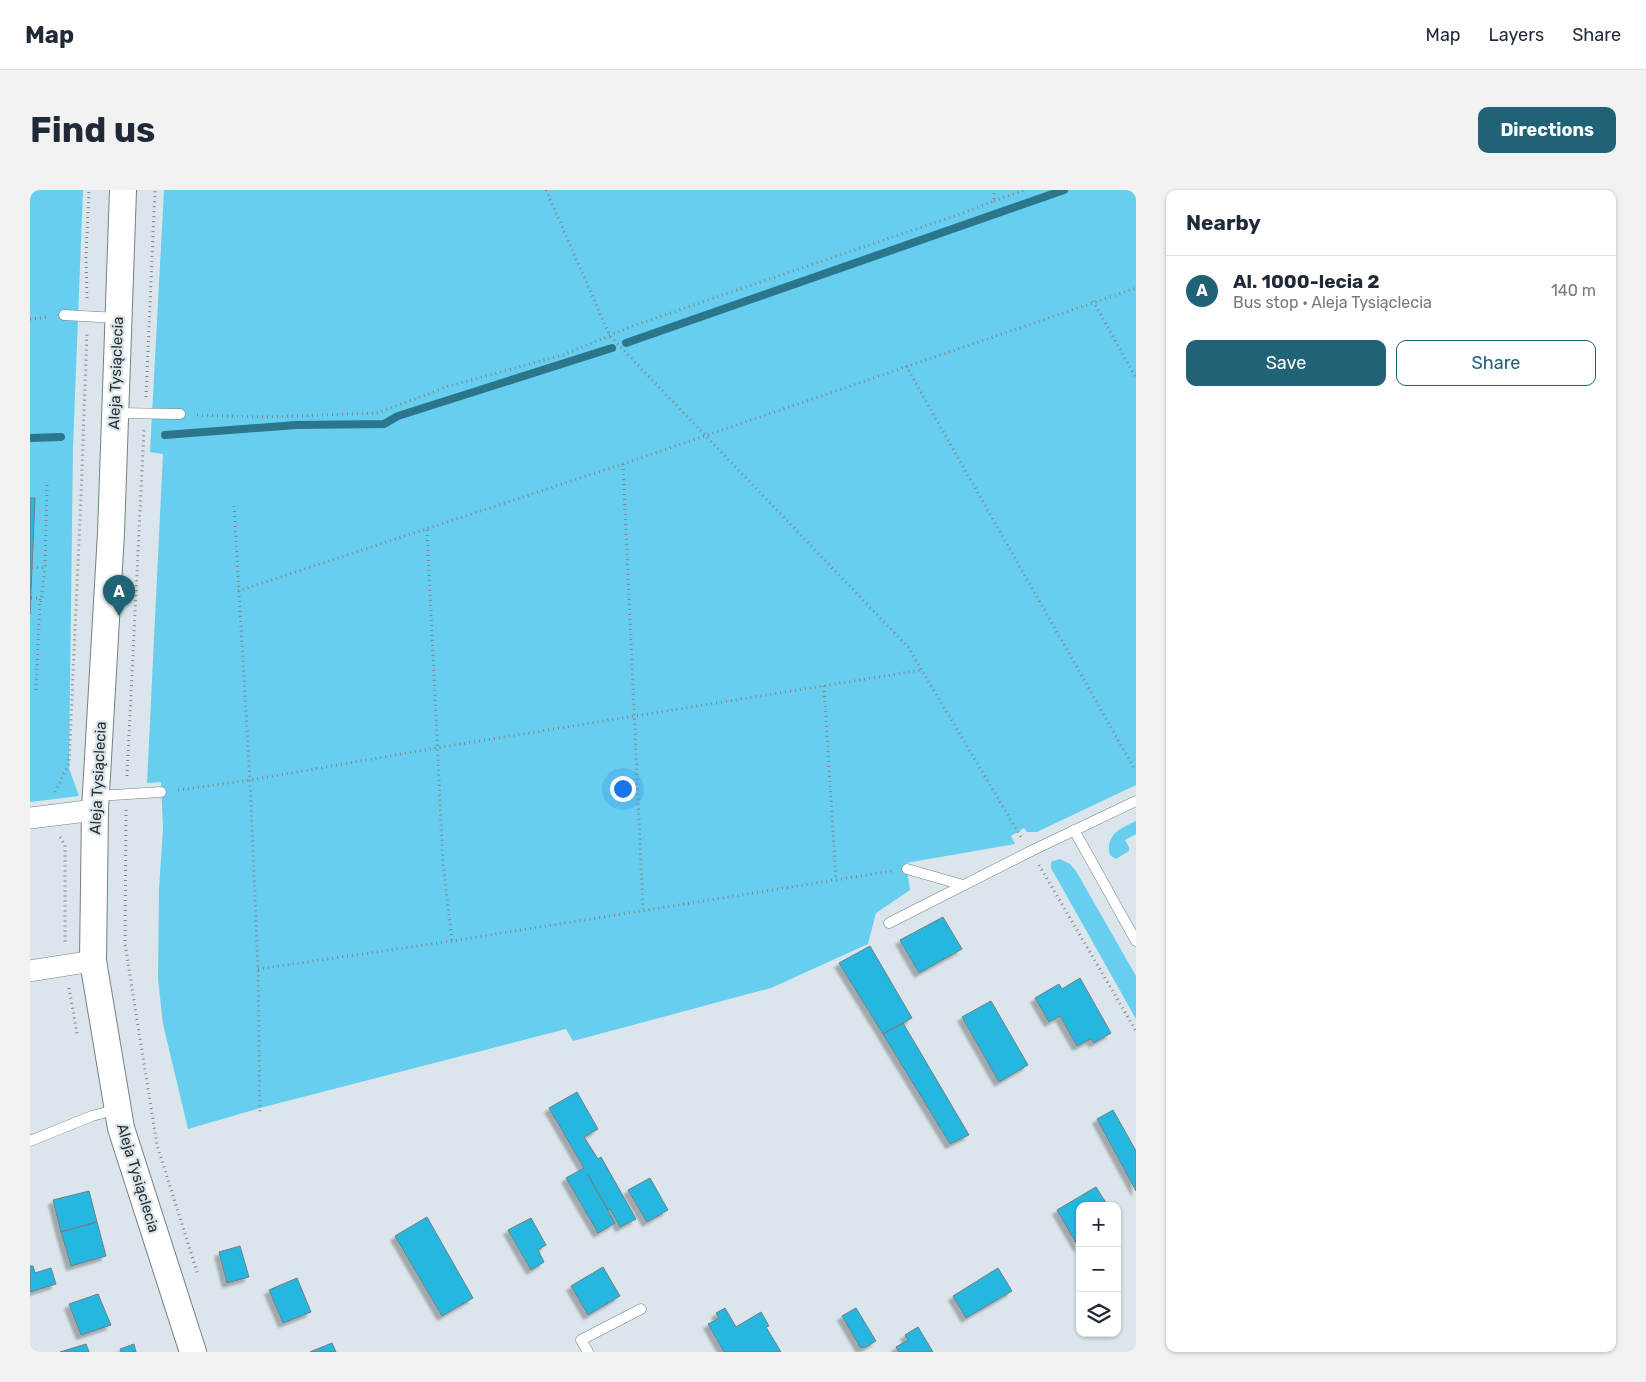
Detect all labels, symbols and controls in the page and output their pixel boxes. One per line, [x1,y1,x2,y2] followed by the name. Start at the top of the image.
[25,21,74,49] text: Map
[1426,24,1461,46] text: Map
[1489,24,1544,46] text: Layers
[1572,24,1621,46] text: Share
[1478,107,1616,153] button: Directions
[30,109,155,151] text: Find us
[1186,210,1261,235] text: Nearby
[1233,270,1380,293] text: Al. 1000-lecia 2
[1196,281,1208,300] text: A
[1551,281,1596,300] text: 140 m
[1233,293,1432,312] text: Bus stop · Aleja Tysiąclecia
[105,316,127,430] street label: Aleja Tysiąclecia
[1186,340,1386,386] button: Save
[1396,340,1596,386] button: Share
[103,575,135,616] pin: A
[86,721,110,835] street label: Aleja Tysiąclecia
[610,776,636,802] your location
[113,1121,163,1235] street label: Aleja Tysiąclecia
[1076,1202,1121,1337] map controls
[1076,1202,1121,1247] button: +
[1076,1247,1121,1292] button: −
[1076,1292,1121,1337] button: layers

